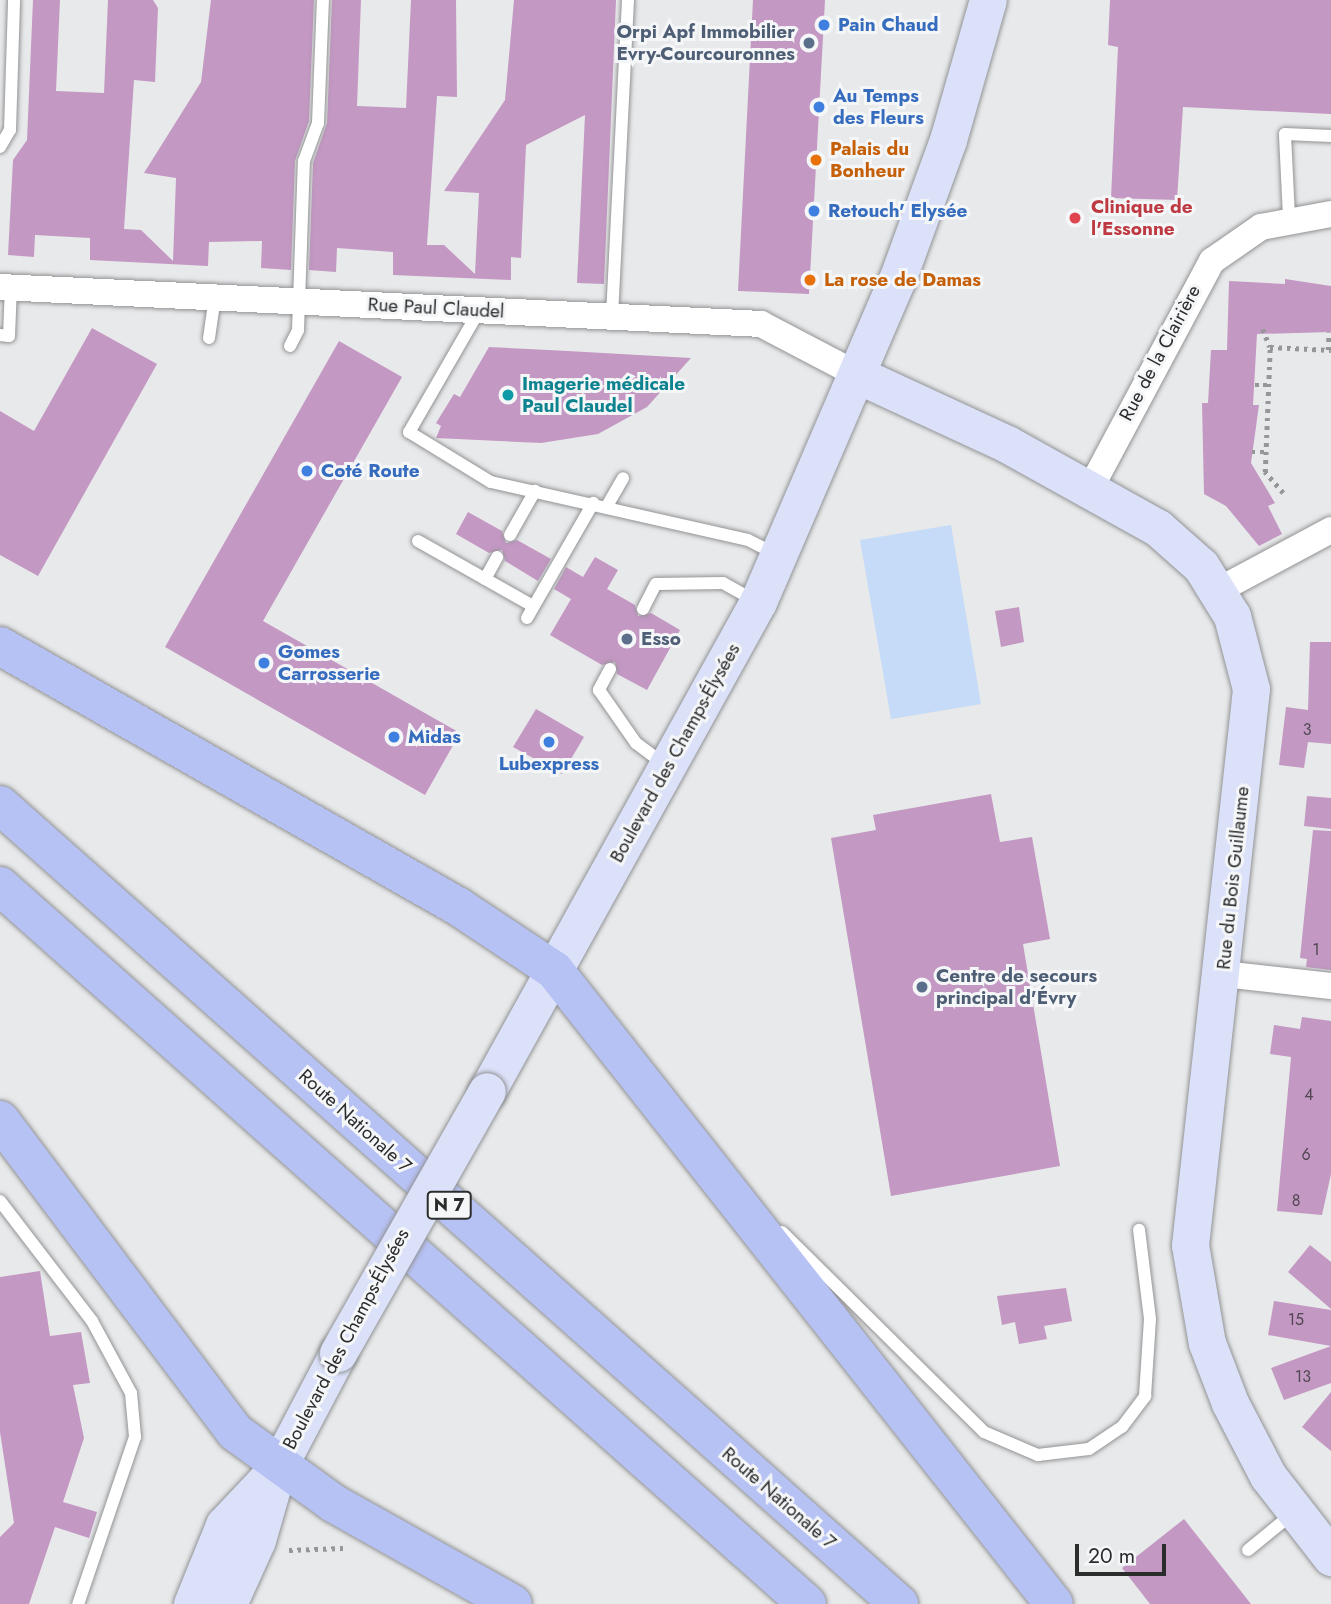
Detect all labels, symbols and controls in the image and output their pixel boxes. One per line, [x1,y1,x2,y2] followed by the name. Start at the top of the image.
[838,14,938,36] place label: Pain Chaud
[816,17,832,33] marker: Pain Chaud
[616,21,795,65] place label: Orpi Apf Immobilier Evry-Courcouronnes
[801,35,817,51] marker: Orpi Apf Immobilier Evry-Courcouronnes
[833,85,924,129] place label: Au Temps des Fleurs
[811,99,827,115] marker: Au Temps des Fleurs
[830,138,909,182] place label: Palais du Bonheur
[808,152,824,168] marker: Palais du Bonheur
[1091,196,1193,240] place label: Clinique de l'Essonne
[828,200,967,222] place label: Retouch' Elysée
[806,203,822,219] marker: Retouch' Elysée
[1065,208,1085,228] marker: Clinique de l'Essonne
[824,269,981,291] place label: La rose de Damas
[802,272,818,288] marker: La rose de Damas
[1115,281,1205,425] street label: Rue de la Clairière
[367,293,505,323] street label: Rue Paul Claudel
[522,373,685,417] place label: Imagerie médicale Paul Claudel
[500,387,516,403] marker: Imagerie médicale Paul Claudel
[321,460,420,482] place label: Coté Route
[299,463,315,479] marker: Coté Route
[641,628,681,650] place label: Esso
[619,631,635,647] marker: Esso
[605,640,745,866] street label: Boulevard des Champs-Élysées
[278,641,380,685] place label: Gomes Carrosserie
[256,655,272,671] marker: Gomes Carrosserie
[1303,720,1311,740] house number: 3
[408,726,461,748] place label: Midas
[386,729,402,745] marker: Midas
[541,734,557,750] marker: Lubexpress
[499,753,599,775] place label: Lubexpress
[1212,785,1254,971] street label: Rue du Bois Guillaume
[1312,940,1320,960] house number: 1
[936,965,1097,1009] place label: Centre de secours principal d'Évry
[914,979,930,995] marker: Centre de secours principal d'Évry
[294,1064,416,1178] street label: Route Nationale 7
[1304,1085,1314,1105] house number: 4
[1301,1145,1311,1165] house number: 6
[426,1190,472,1220] road number: N 7
[1292,1191,1300,1211] house number: 8
[278,1225,414,1453] street label: Boulevard des Champs-Élysées
[1288,1310,1304,1330] house number: 15
[1295,1367,1311,1387] house number: 13
[717,1442,841,1554] street label: Route Nationale 7
[1079,1530,1170,1574] scale bar
[1088,1541,1135,1571] text: 20 m

